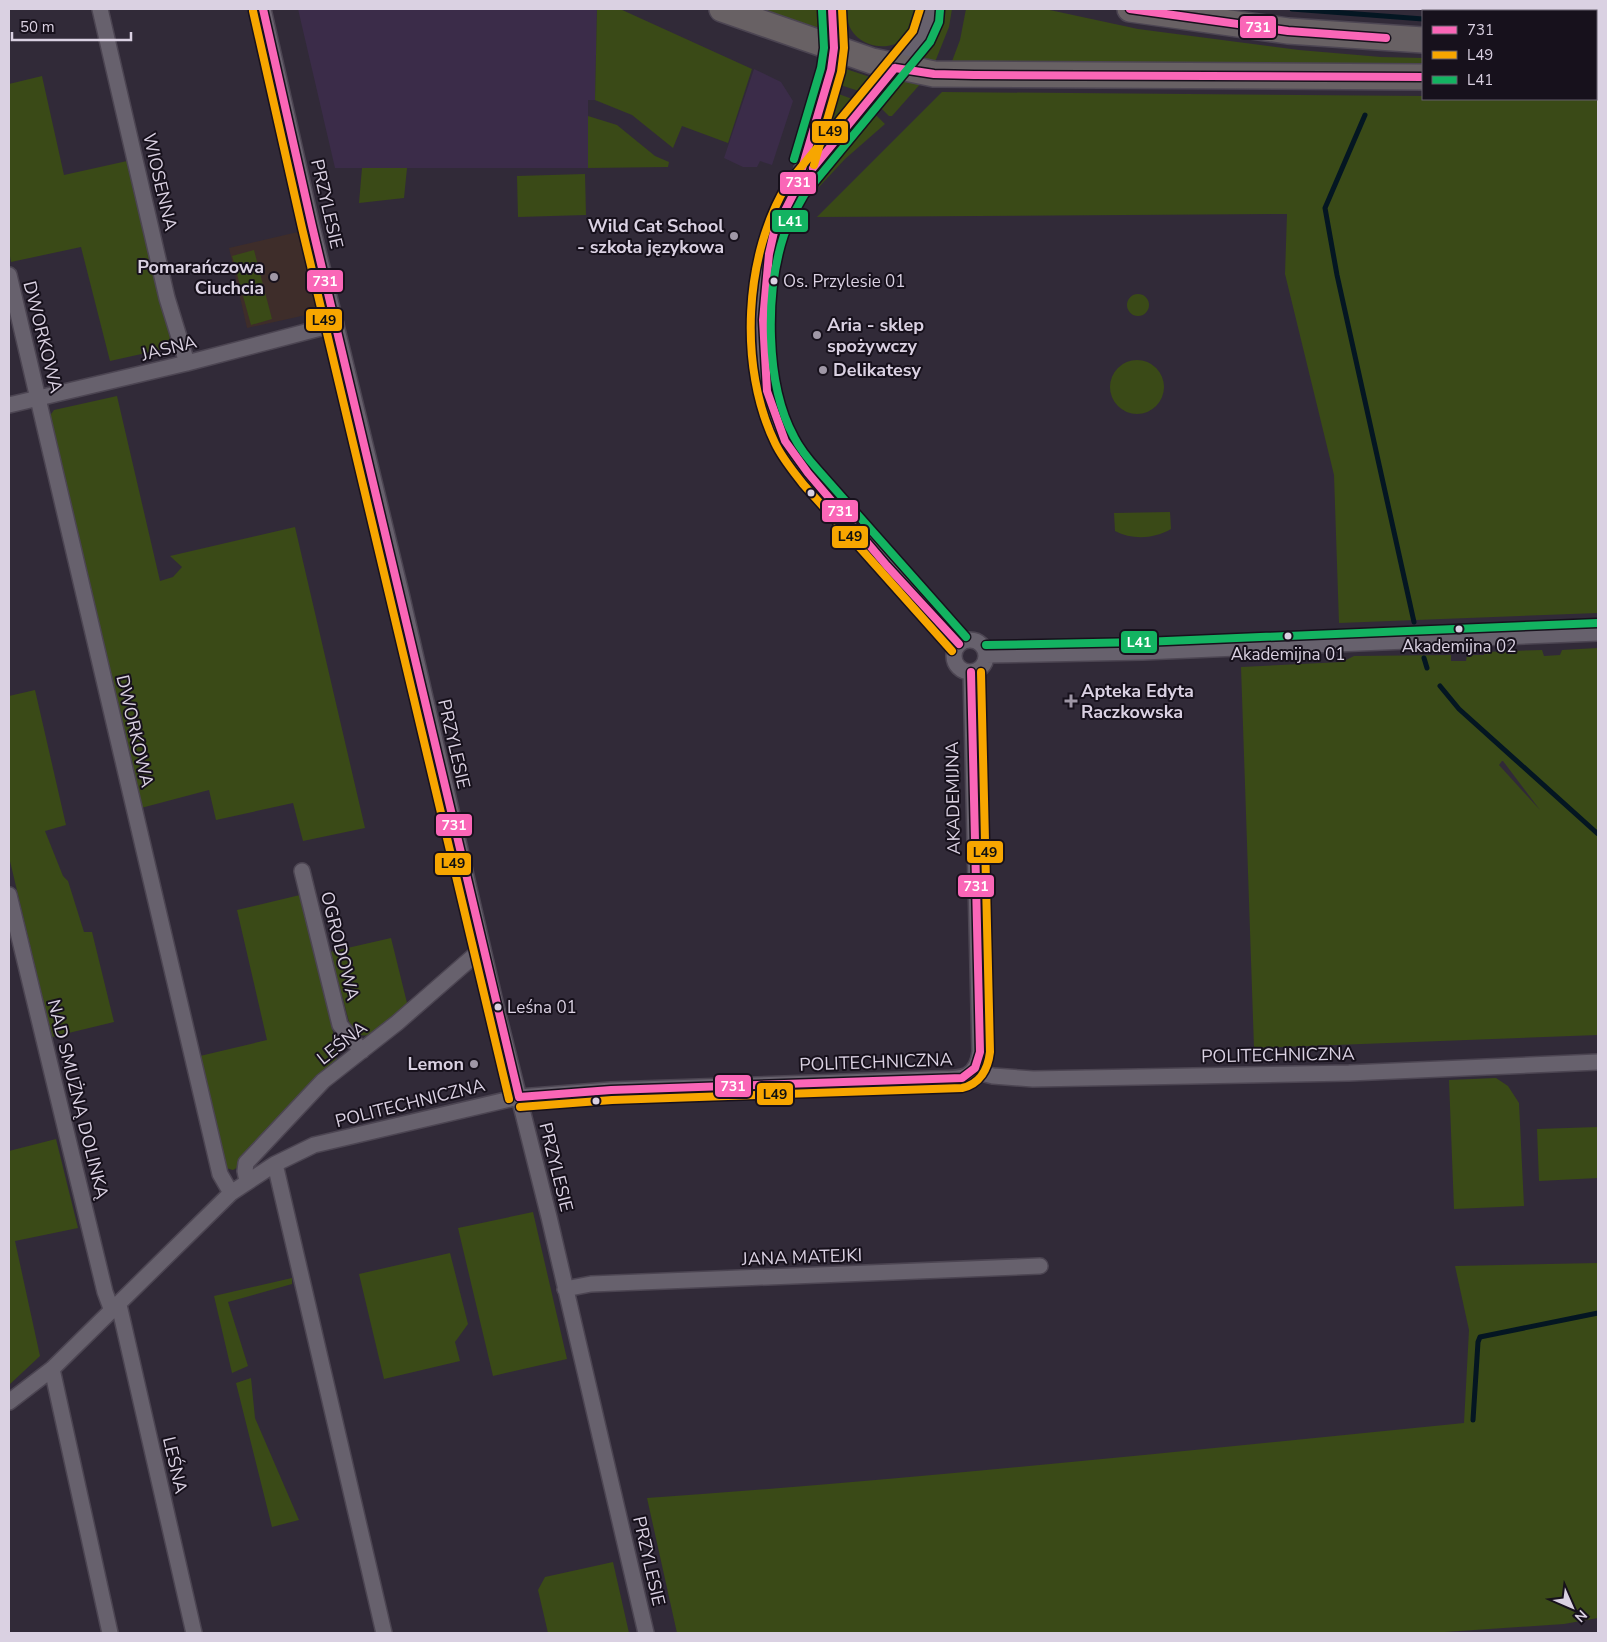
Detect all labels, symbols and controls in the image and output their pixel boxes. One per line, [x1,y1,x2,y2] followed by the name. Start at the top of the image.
[12,10,131,42] scale bar
[1422,10,1597,100] legend
[1239,15,1277,39] line badge: 731
[20,17,55,37] text: 50 m
[1245,18,1271,37] text: 731
[1467,20,1494,40] text: 731
[1467,45,1493,65] text: L49
[1467,70,1493,90] text: L41
[811,120,849,144] line badge: L49
[818,122,842,141] text: L49
[137,131,183,233] street label: WIOSENNA
[305,157,349,251] street label: PRZYLESIE
[779,171,817,195] line badge: 731
[785,173,811,192] text: 731
[771,209,809,233] line badge: L41
[778,212,802,231] text: L41
[577,214,724,259] place label: Wild Cat School - szkoła językowa
[728,230,740,242] marker: Wild Cat School - szkoła językowa
[137,255,264,300] place label: Pomarańczowa Ciuchcia
[306,269,344,293] line badge: 731
[783,270,906,293] place label: Os. Przylesie 01
[268,271,280,283] marker: Pomarańczowa Ciuchcia
[312,272,338,291] text: 731
[769,276,779,286] marker: Os. Przylesie 01
[17,278,69,396] street label: DWORKOWA
[305,308,343,332] line badge: L49
[312,311,336,330] text: L49
[827,313,924,358] place label: Aria - sklep spożywczy
[811,329,823,341] marker: Aria - sklep spożywczy
[138,330,199,367] street label: JASNA
[833,358,921,382] place label: Delikatesy
[817,364,829,376] marker: Delikatesy
[806,488,816,498] unlabelled marker
[821,499,859,523] line badge: 731
[827,502,853,521] text: 731
[831,525,869,549] line badge: L49
[838,527,862,546] text: L49
[1454,624,1464,634] marker: Akademijna 02
[1120,630,1158,654] line badge: L41
[1283,631,1293,641] marker: Akademijna 01
[1127,633,1151,652] text: L41
[1402,635,1516,658] place label: Akademijna 02
[1231,643,1345,666] place label: Akademijna 01
[110,672,160,790] street label: DWORKOWA
[1081,679,1194,724] place label: Apteka Edyta Raczkowska
[1065,695,1077,707] marker: Apteka Edyta Raczkowska
[432,697,476,791] street label: PRZYLESIE
[940,741,966,855] street label: AKADEMIJNA
[435,813,473,837] line badge: 731
[441,816,467,835] text: 731
[966,840,1004,864] line badge: L49
[973,843,997,862] text: L49
[434,852,472,876] line badge: L49
[441,854,465,873] text: L49
[957,874,995,898] line badge: 731
[963,877,989,896] text: 731
[315,889,365,1003] street label: OGRODOWA
[507,996,577,1019] place label: Leśna 01
[42,997,115,1202] street label: NAD SMUŻNĄ DOLINKĄ
[493,1002,503,1012] marker: Leśna 01
[312,1016,372,1070] street label: LEŚNA
[1201,1042,1355,1068] street label: POLITECHNICZNA
[799,1047,953,1077] street label: POLITECHNICZNA
[408,1052,464,1076] place label: Lemon
[468,1058,480,1070] marker: Lemon
[333,1073,487,1133] street label: POLITECHNICZNA
[714,1074,752,1098] line badge: 731
[720,1077,746,1096] text: 731
[756,1082,794,1106] line badge: L49
[763,1085,787,1104] text: L49
[591,1096,601,1106] unlabelled marker
[533,1120,579,1214] street label: PRZYLESIE
[740,1243,863,1271] street label: JANA MATEJKI
[157,1434,193,1496] street label: LEŚNA
[627,1514,671,1608] street label: PRZYLESIE
[1547,1582,1597,1632] north arrow
[1570,1605,1591,1626] text: N

